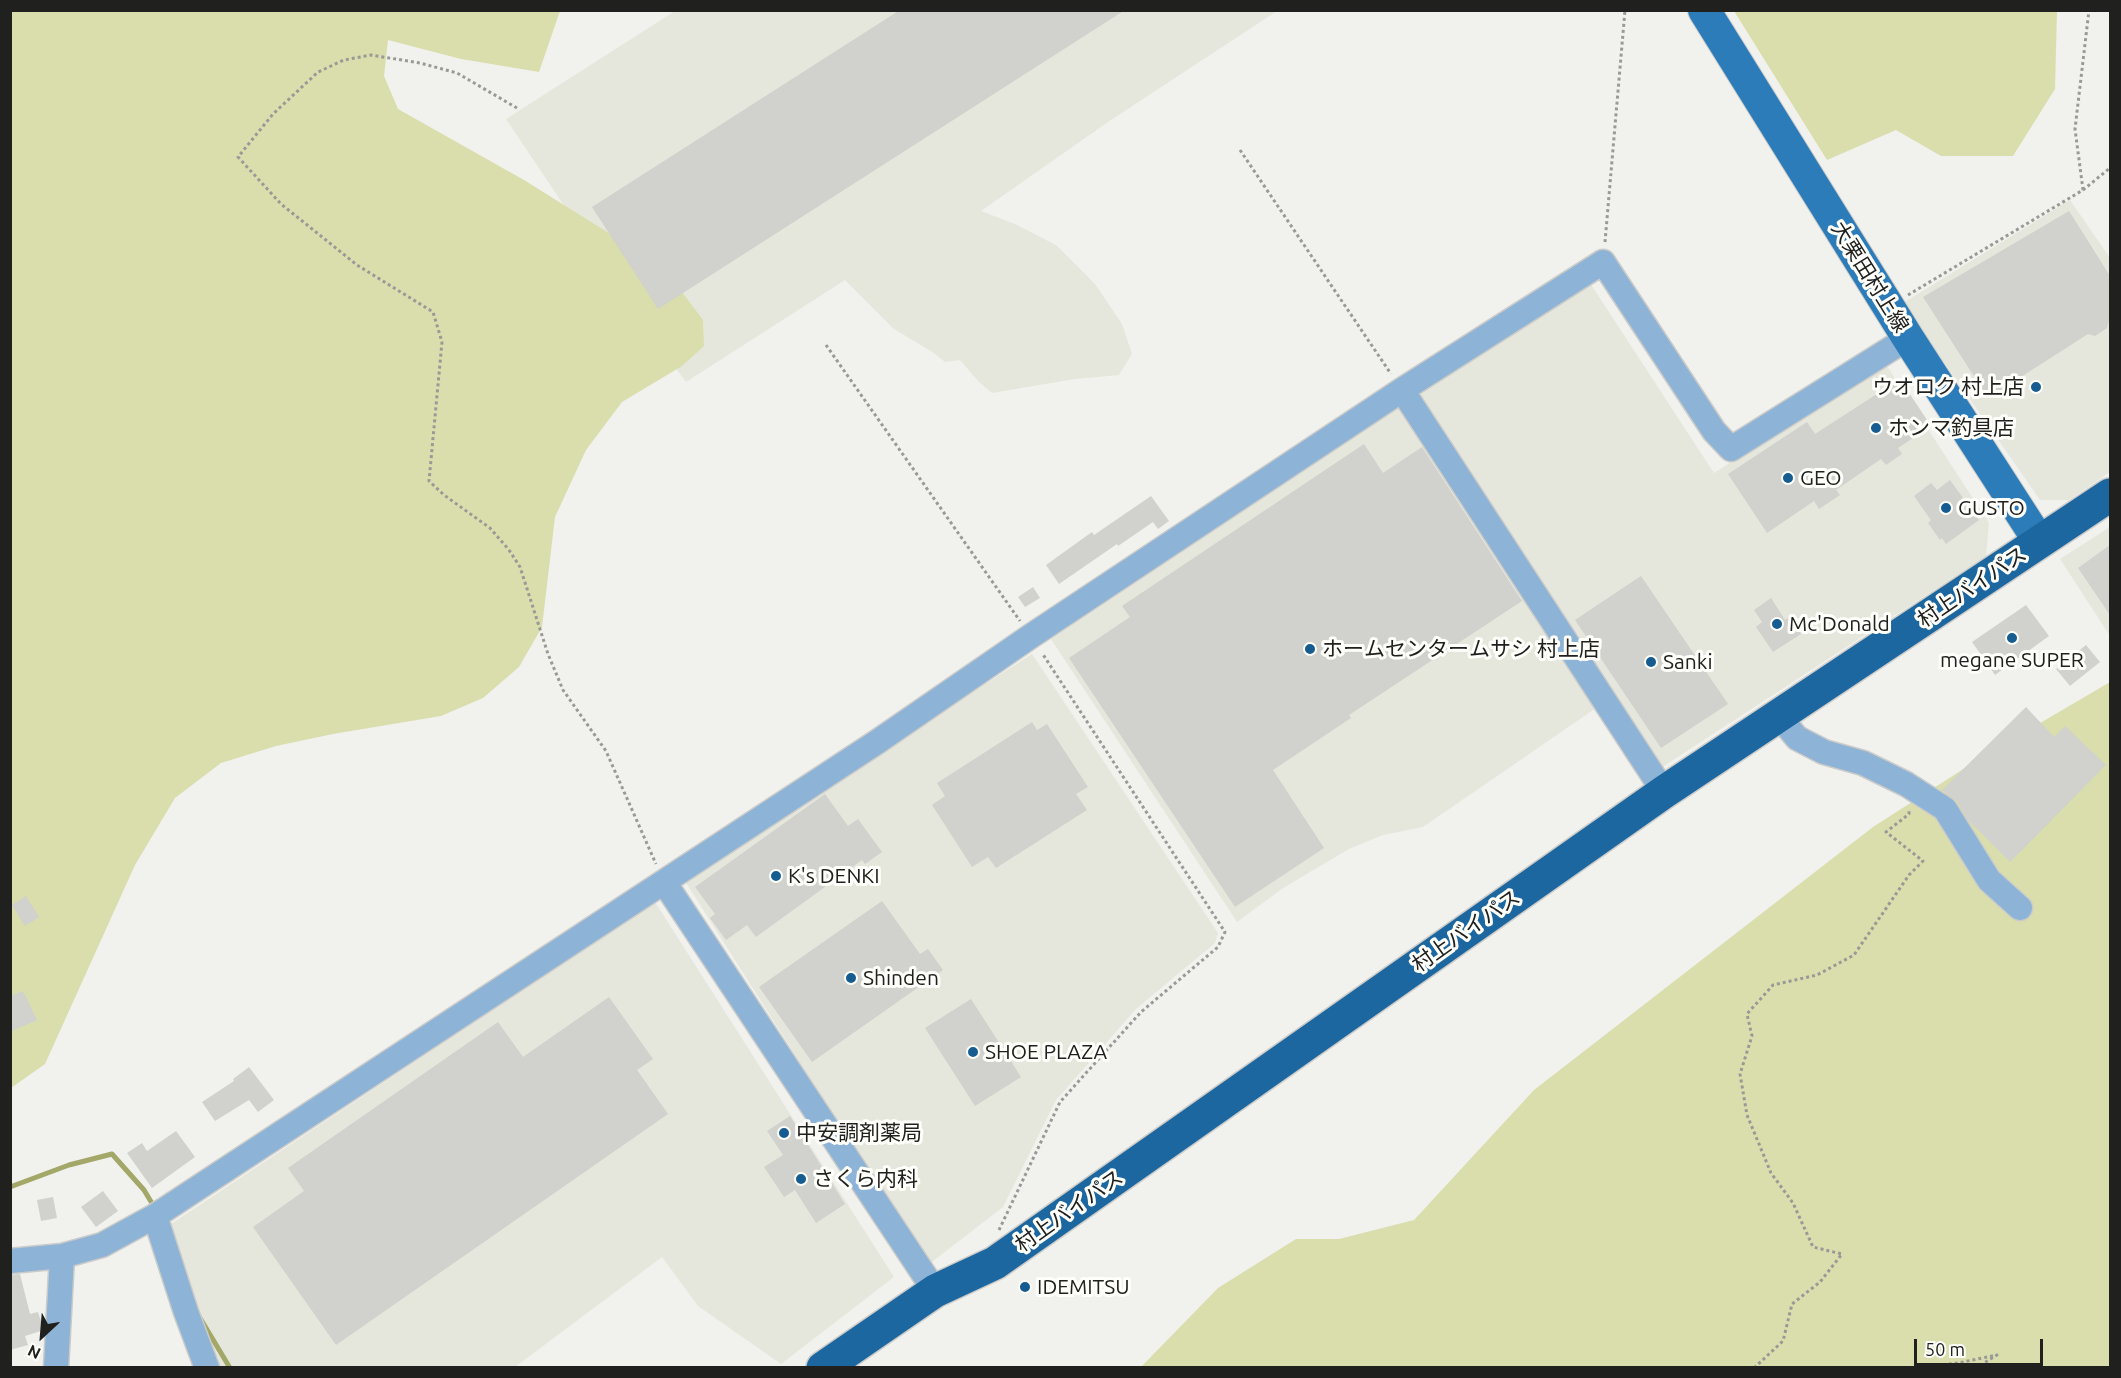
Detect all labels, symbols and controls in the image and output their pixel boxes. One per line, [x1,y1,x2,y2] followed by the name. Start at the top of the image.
[1826,217,1914,337] street label: 大栗田村上線
[1872,374,2024,400] place label: ウオロク 村上店
[2029,380,2043,394] marker: ウオロク 村上店
[1888,415,2014,441] place label: ホンマ釣具店
[1869,421,1883,435] marker: ホンマ釣具店
[1800,465,1842,491] place label: GEO
[1781,471,1795,485] marker: GEO
[1958,495,2025,521] place label: GUSTO
[1939,501,1953,515] marker: GUSTO
[1913,541,2031,633] street label: 村上バイパス
[1789,611,1890,637] place label: Mc'Donald
[1770,617,1784,631] marker: Mc'Donald
[2005,631,2019,645] marker: megane SUPER
[1322,636,1600,662] place label: ホームセンタームサシ 村上店
[1303,642,1317,656] marker: ホームセンタームサシ 村上店
[1940,647,2084,673] place label: megane SUPER
[1663,649,1713,675] place label: Sanki
[1644,655,1658,669] marker: Sanki
[788,863,880,889] place label: K's DENKI
[769,869,783,883] marker: K's DENKI
[1407,885,1525,977] street label: 村上バイパス
[863,965,939,991] place label: Shinden
[844,971,858,985] marker: Shinden
[985,1039,1107,1065] place label: SHOE PLAZA
[966,1045,980,1059] marker: SHOE PLAZA
[796,1120,922,1146] place label: 中安調剤薬局
[777,1126,791,1140] marker: 中安調剤薬局
[1010,1165,1128,1257] street label: 村上バイパス
[813,1166,918,1192] place label: さくら内科
[794,1172,808,1186] marker: さくら内科
[1037,1274,1130,1300] place label: IDEMITSU
[1018,1280,1032,1294] marker: IDEMITSU
[12,1306,72,1366] north arrow
[1917,1327,2046,1365] scale bar
[1925,1339,1965,1359] text: 50 m
[25,1341,43,1363] text: N

